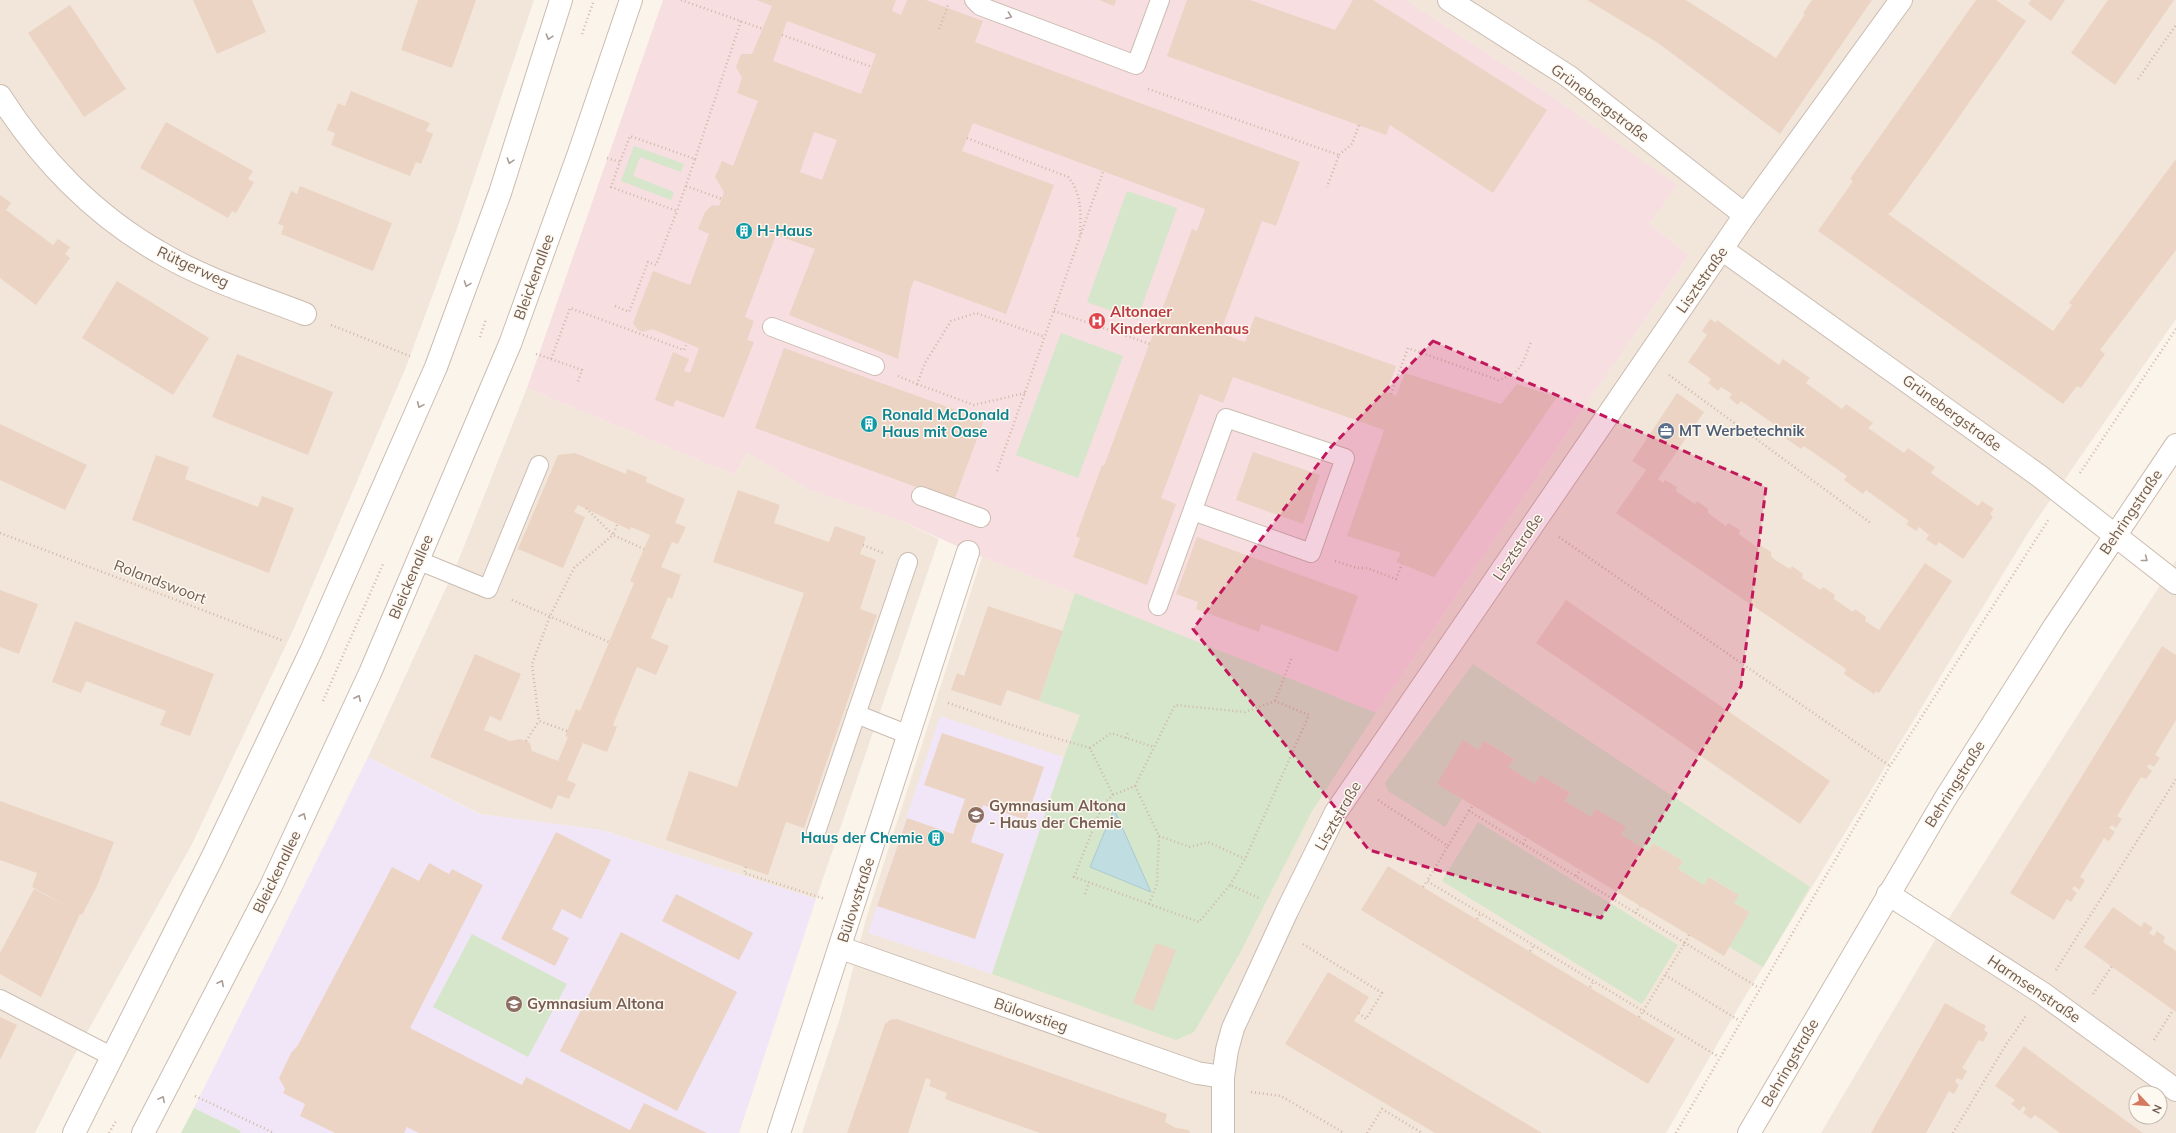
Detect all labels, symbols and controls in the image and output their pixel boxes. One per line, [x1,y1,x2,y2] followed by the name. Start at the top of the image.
[1005,12,1012,20] one-way arrow
[545,34,554,41] one-way arrow
[1547,59,1653,146] street label: Grünebergstraße
[506,158,515,165] one-way arrow
[734,221,754,241] building icon: H-Haus
[757,221,813,240] place label: H-Haus
[509,231,558,322] street label: Bleickenallee
[154,242,232,292] street label: Rütgerweg
[1672,243,1731,317] street label: Lisztstraße
[463,280,471,287] one-way arrow
[1110,302,1249,338] place label: Altonaer Kinderkrankenhaus
[1087,311,1107,331] hospital icon: Altonaer Kinderkrankenhaus
[1899,370,2006,455] street label: Grünebergstraße
[416,401,424,408] one-way arrow
[882,405,1009,441] place label: Ronald McDonald Haus mit Oase
[859,414,879,434] building icon: Ronald McDonald Haus mit Oase
[1656,421,1676,441] office icon: MT Werbetechnik
[1679,421,1805,440] place label: MT Werbetechnik
[2095,466,2166,558] street label: Behringstraße
[1488,510,1547,584] street label: Lisztstraße
[384,532,437,622] street label: Bleickenallee
[2141,554,2148,561] one-way arrow
[111,555,209,608] street label: Rolandswoort
[353,695,361,703] one-way arrow
[1920,737,1989,831] street label: Behringstraße
[1310,778,1365,854] street label: Lisztstraße
[989,796,1126,832] place label: Gymnasium Altona - Haus der Chemie
[966,805,986,825] school or university icon: Gymnasium Altona - Haus der Chemie
[298,813,306,821] one-way arrow
[248,827,305,916] street label: Bleickenallee
[801,828,923,847] place label: Haus der Chemie
[926,828,946,848] building icon: Haus der Chemie
[833,855,878,945] street label: Bülowstraße
[1984,950,2084,1027] street label: Harmsenstraße
[216,980,224,987] one-way arrow
[992,993,1071,1036] street label: Bülowstieg
[504,994,524,1014] school or university icon: Gymnasium Altona
[527,994,664,1013] place label: Gymnasium Altona
[1757,1015,1822,1110] street label: Behringstraße
[2128,1085,2168,1125] north arrow
[157,1096,164,1103] one-way arrow
[2149,1103,2165,1116] text: N

